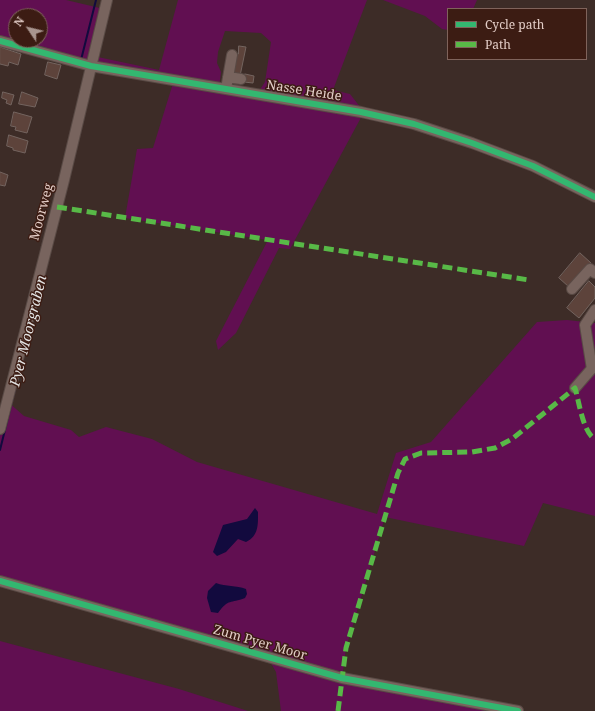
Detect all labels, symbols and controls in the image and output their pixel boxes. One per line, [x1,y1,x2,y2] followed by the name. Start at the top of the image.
[8,8,48,48] north arrow
[447,8,587,60] legend
[10,14,27,29] text: N
[485,16,544,33] text: Cycle path
[485,36,511,53] text: Path
[265,77,343,105] street label: Nasse Heide
[27,182,57,242] street label: Moorweg
[7,274,51,388] water label: Pyer Moorgraben
[211,622,309,664] street label: Zum Pyer Moor

